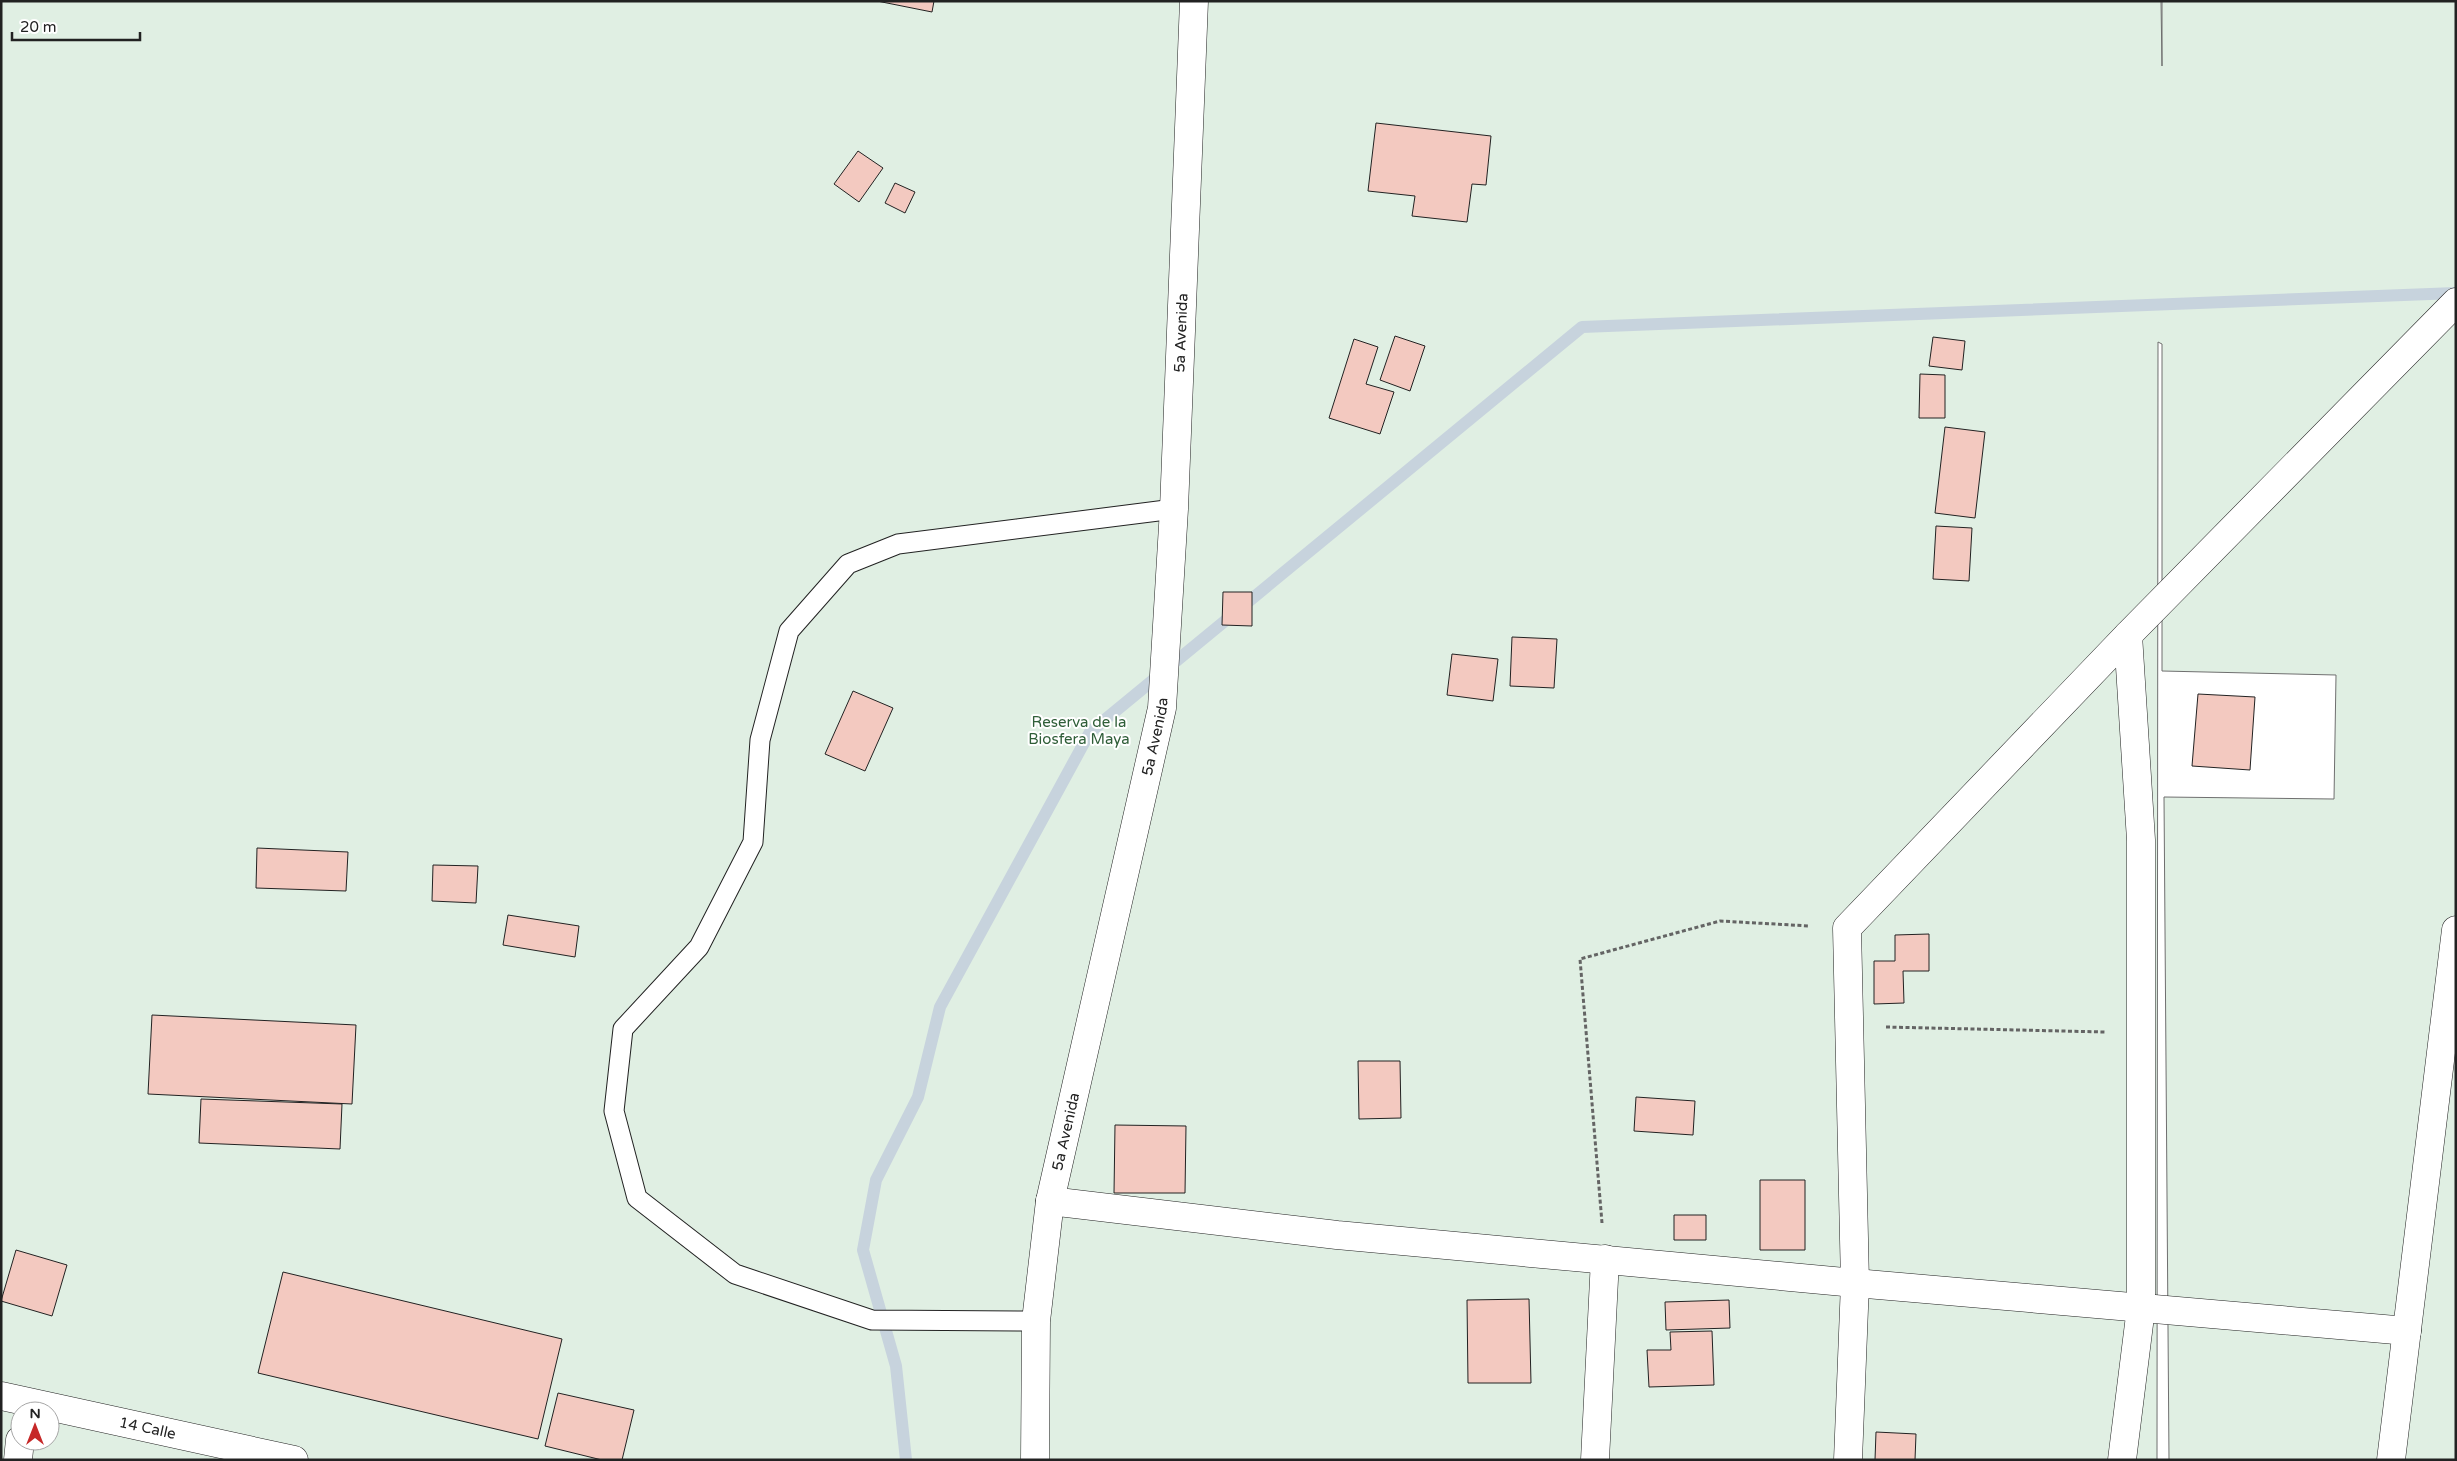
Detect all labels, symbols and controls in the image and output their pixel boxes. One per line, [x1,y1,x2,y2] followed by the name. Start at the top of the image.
[12,10,140,42] scale bar
[20,18,57,36] text: 20 m
[1170,293,1191,373] street label: 5a Avenida
[1138,697,1172,777] street label: 5a Avenida
[1028,713,1130,748] park label: Reserva de la Biosfera Maya
[1048,1091,1083,1172] street label: 5a Avenida
[10,1401,60,1451] north arrow
[29,1405,41,1422] text: N
[117,1413,178,1443] street label: 14 Calle

